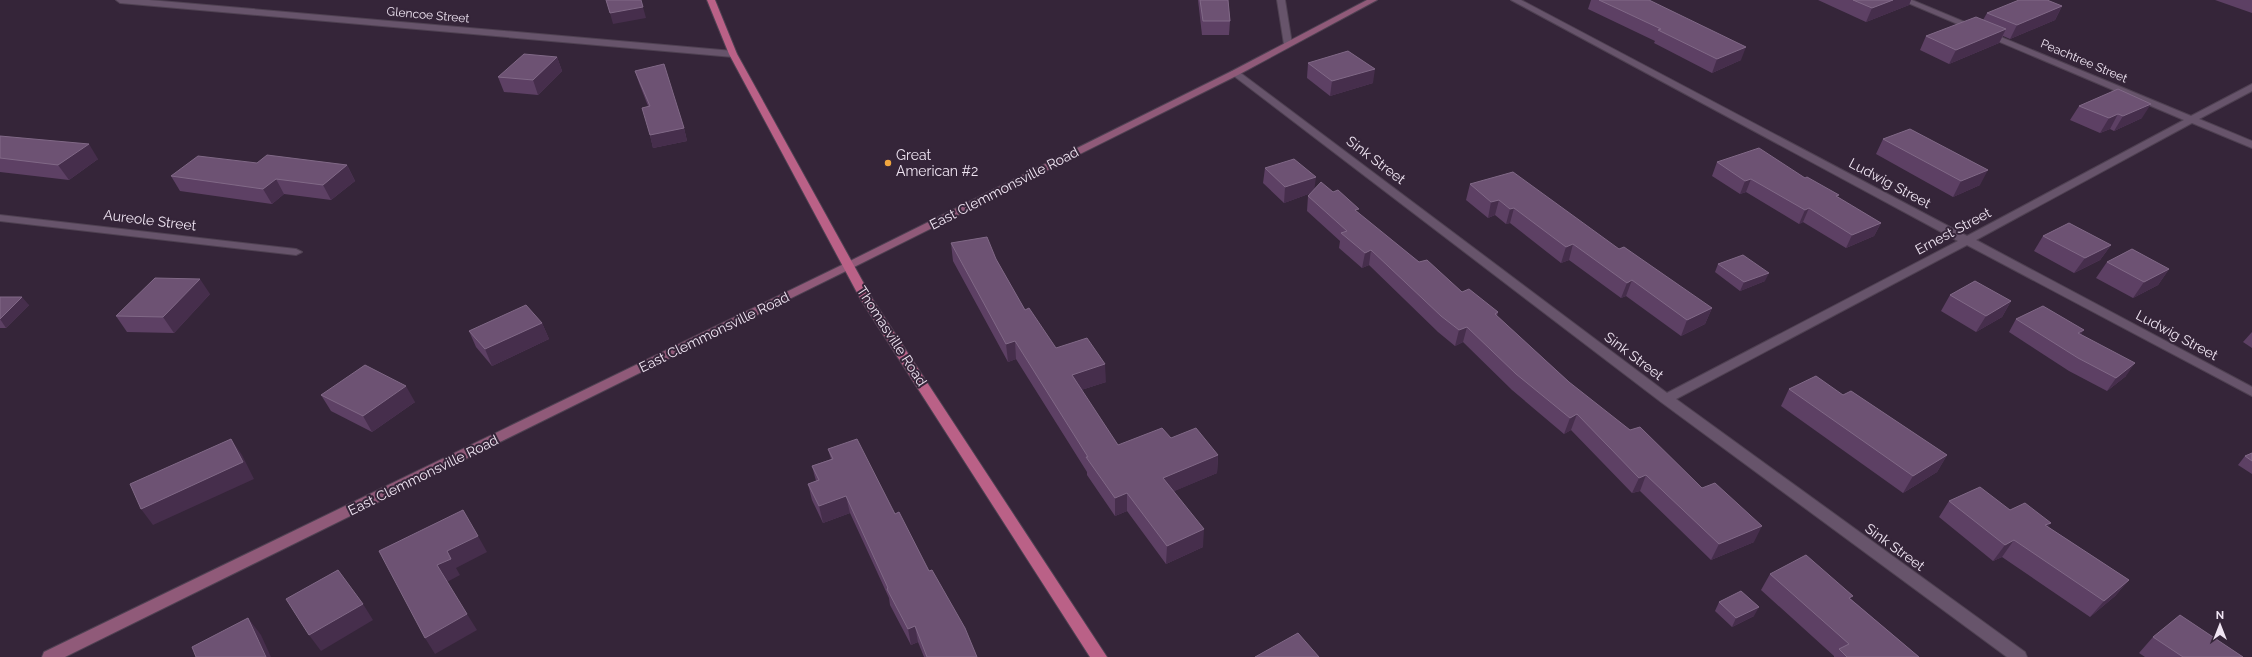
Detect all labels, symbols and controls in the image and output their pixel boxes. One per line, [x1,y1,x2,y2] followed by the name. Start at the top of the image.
[386,4,470,26] street label: Glencoe Street
[2038,36,2130,86] street label: Peachtree Street
[1343,133,1409,187] street label: Sink Street
[927,143,1081,233] street label: East Clemmonsville Road
[896,147,978,179] place label: Great American #2
[1846,155,1934,211] street label: Ludwig Street
[883,158,893,168] marker: Great American #2
[1912,204,1994,258] street label: Ernest Street
[103,206,198,234] street label: Aureole Street
[854,283,930,389] street label: Thomasville Road
[636,289,792,375] street label: East Clemmonsville Road
[2133,307,2221,363] street label: Ludwig Street
[1601,329,1667,383] street label: Sink Street
[345,432,501,518] street label: East Clemmonsville Road
[1862,520,1928,574] street label: Sink Street
[2200,605,2240,645] north arrow
[2216,609,2224,622] text: N

